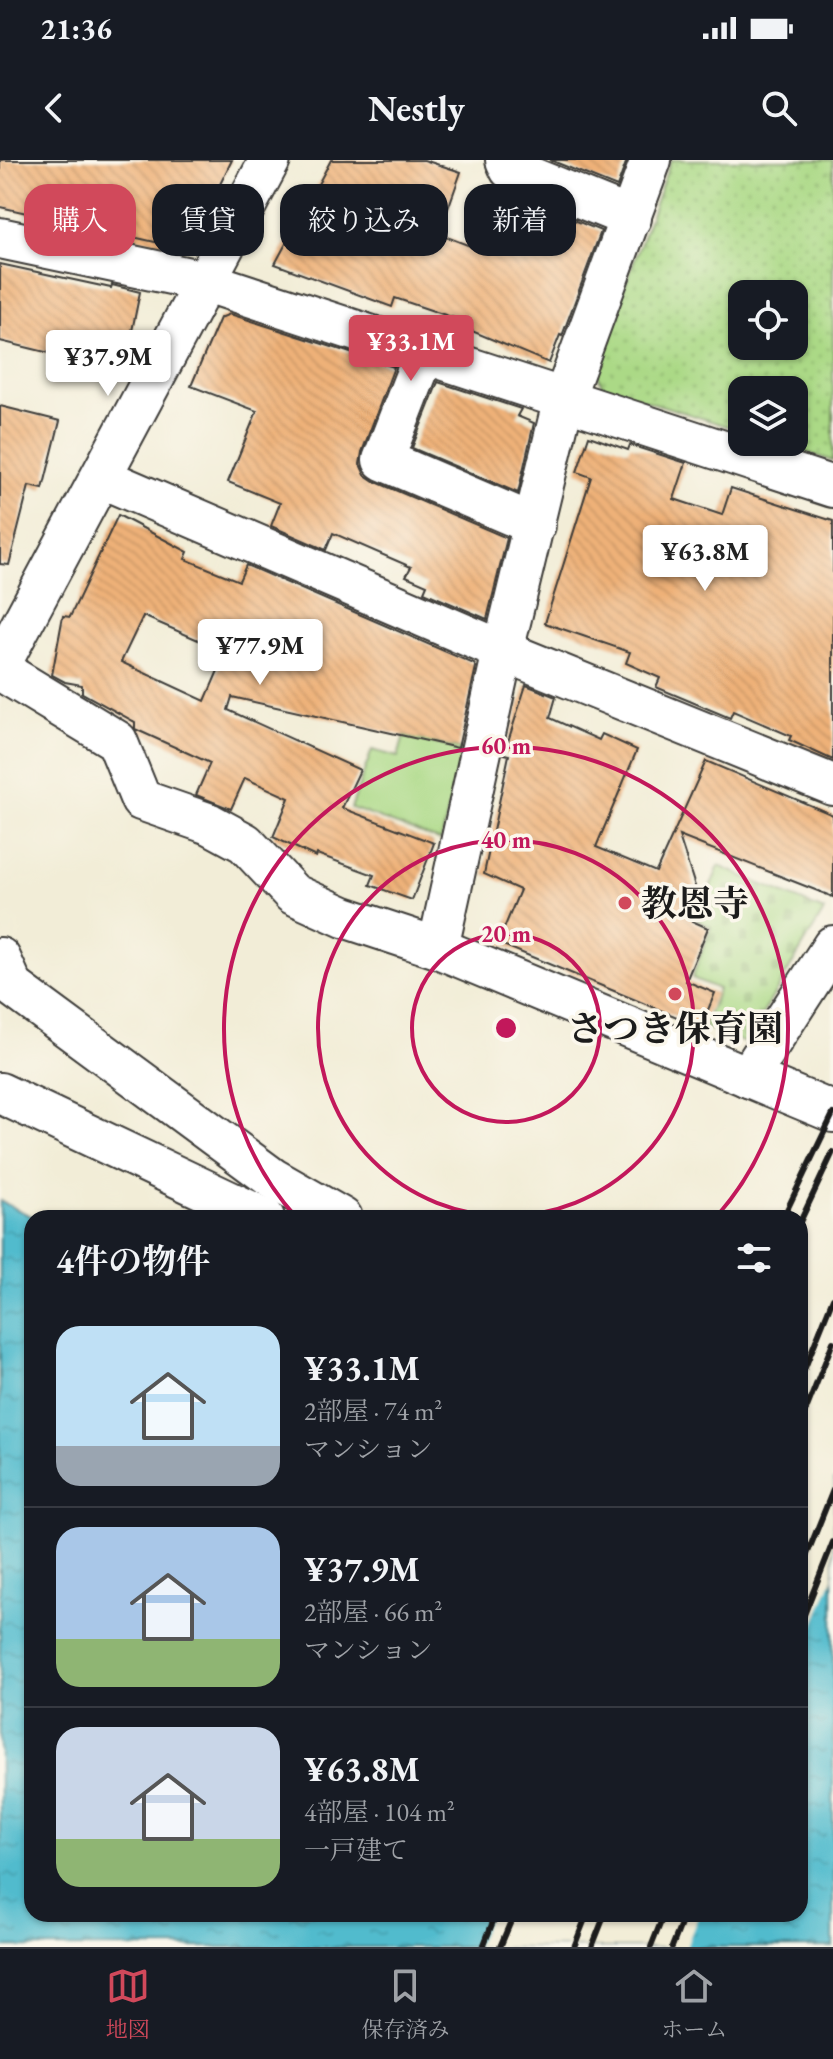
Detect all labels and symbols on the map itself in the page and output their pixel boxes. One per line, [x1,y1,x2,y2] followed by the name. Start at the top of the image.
[346,315,476,383] pin: ¥33.1M
[43,330,173,398] pin: ¥37.9M
[640,525,770,593] pin: ¥63.8M
[195,619,325,687] pin: ¥77.9M
[481,730,531,761] text: 60 m
[481,824,531,855] text: 40 m
[641,880,749,927] place label: 教恩寺
[616,894,634,912] marker: 教恩寺
[481,918,531,949] text: 20 m
[666,985,684,1003] marker: さつき保育園
[567,1005,783,1052] place label: さつき保育園
[492,1014,520,1042] centre of rings

